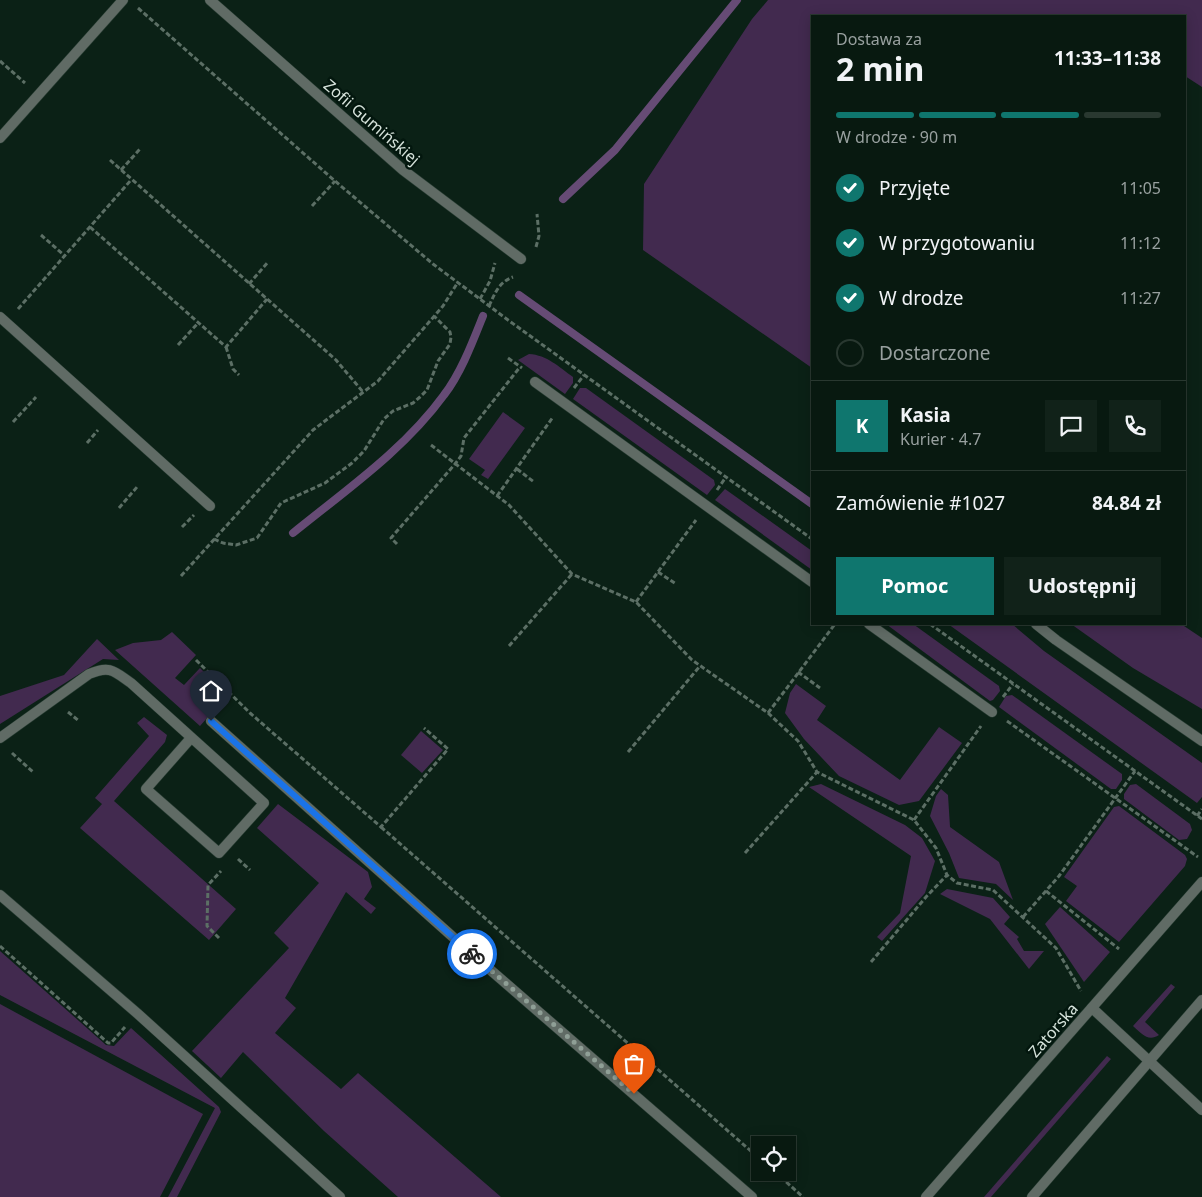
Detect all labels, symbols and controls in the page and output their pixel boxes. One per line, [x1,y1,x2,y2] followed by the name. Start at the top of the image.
[836,28,922,50] text: Dostawa za
[1054,45,1161,71] text: 11:33–11:38
[836,47,924,90] text: 2 min
[319,74,425,170] street label: Zofii Gumińskiej
[836,126,957,148] text: W drodze · 90 m
[836,174,864,202] icon: check
[879,175,950,201] text: Przyjęte
[1120,177,1161,199] text: 11:05
[836,229,864,257] icon: check
[879,230,1035,256] text: W przygotowaniu
[1120,232,1161,254] text: 11:12
[836,284,864,312] icon: check
[879,285,964,311] text: W drodze
[1120,287,1161,309] text: 11:27
[879,340,990,366] text: Dostarczone
[1045,400,1097,452] button: chat
[1109,400,1161,452] button: phone
[900,402,951,428] text: Kasia
[856,413,868,439] text: K
[900,428,981,450] text: Kurier · 4.7
[836,490,1005,516] text: Zamówienie #1027
[1092,490,1161,516] text: 84.84 zł
[836,557,994,615] button: Pomoc
[1004,557,1161,615] button: Udostępnij
[190,670,232,721] pin
[197,677,225,705] icon: home
[447,929,497,979] courier
[458,940,486,968] icon: bike
[1023,998,1083,1062] street label: Zatorska
[613,1043,655,1094] pin
[620,1050,648,1078] icon: bag
[751,1136,796,1181] map controls
[751,1136,796,1181] button: locate

